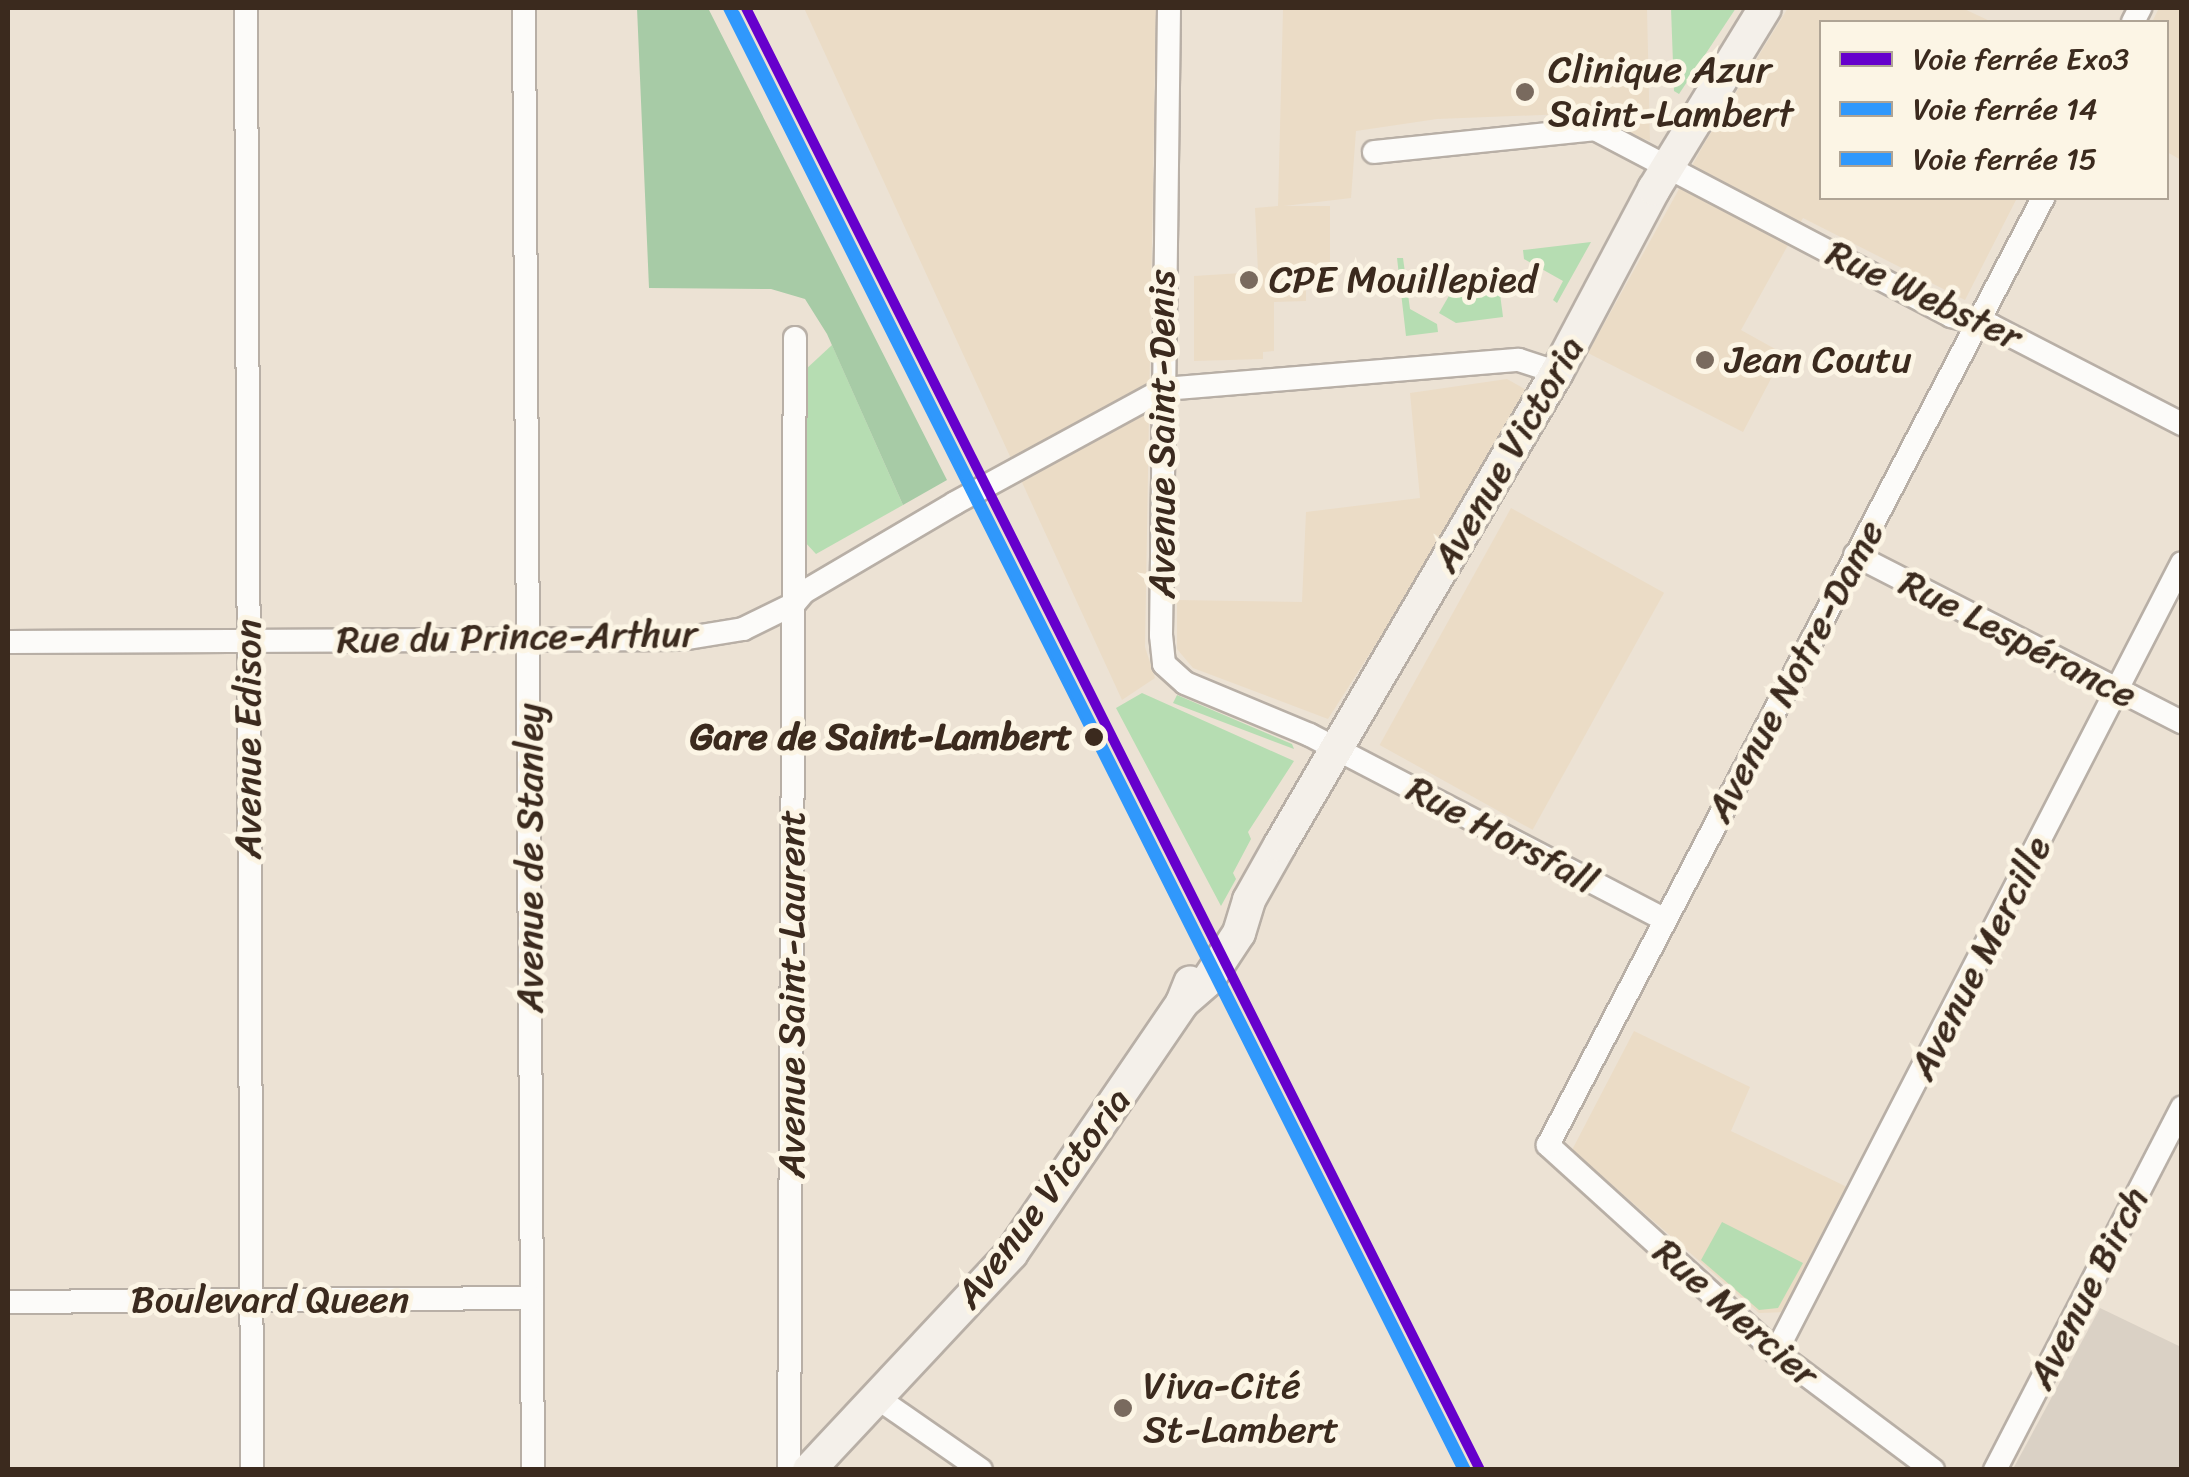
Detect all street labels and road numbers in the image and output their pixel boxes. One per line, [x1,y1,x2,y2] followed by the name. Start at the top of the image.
[1819,230,2029,360] street label: Rue Webster
[1139,270,1185,598] street label: Avenue Saint-Denis
[1422,328,1594,580] street label: Avenue Victoria
[1696,512,1894,830] street label: Avenue Notre-Dame
[1892,560,2144,718] street label: Rue Lespérance
[336,611,698,663] street label: Rue du Prince-Arthur
[225,619,271,859] street label: Avenue Edison
[507,703,553,1013] street label: Avenue de Stanley
[1399,766,1605,904] street label: Rue Horsfall
[769,810,815,1178] street label: Avenue Saint-Laurent
[1899,829,2061,1087] street label: Avenue Mercille
[945,1079,1141,1317] street label: Avenue Victoria
[2018,1180,2158,1396] street label: Avenue Birch
[1645,1229,1827,1397] street label: Rue Mercier
[131,1277,409,1323] street label: Boulevard Queen

